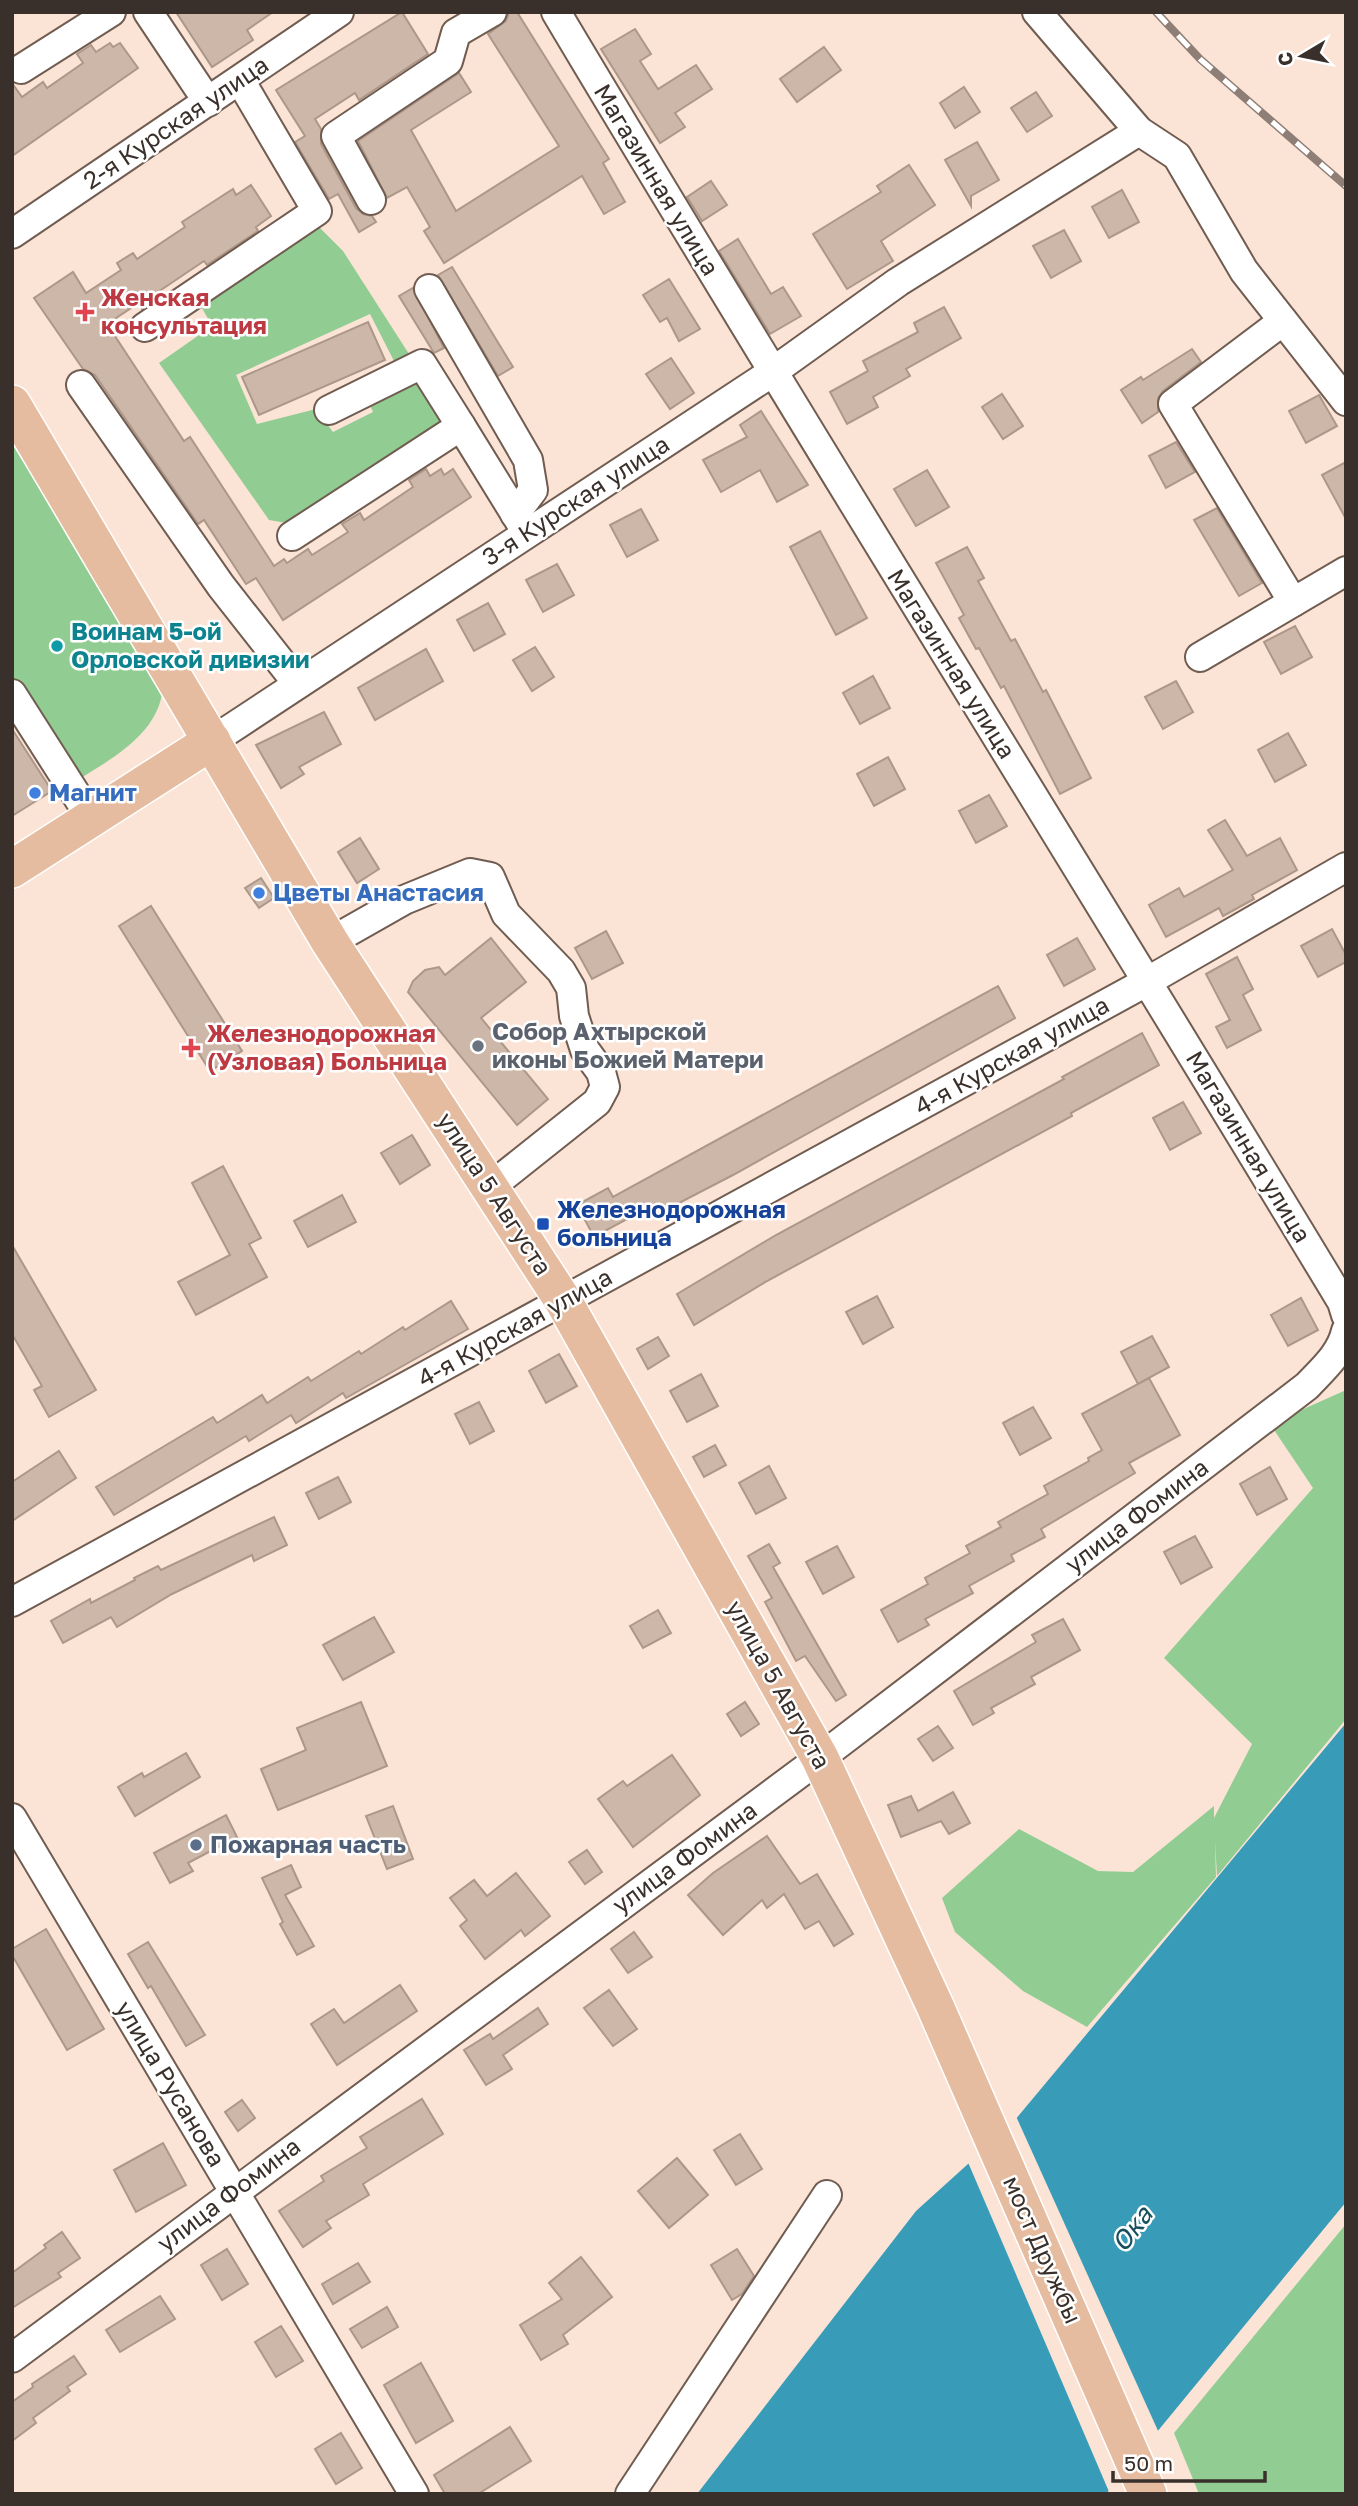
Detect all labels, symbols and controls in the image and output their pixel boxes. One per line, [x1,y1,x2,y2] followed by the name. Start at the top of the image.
[1267,21,1337,91] north arrow
[77,49,273,194] street label: 2-я Курская улица
[1272,50,1297,68] text: С
[589,78,726,280] street label: Магазинная улица
[101,282,267,339] place label: Женская консультация
[75,302,95,322] marker: Женская консультация
[476,428,674,571] street label: 3-я Курская улица
[882,563,1022,763] street label: Магазинная улица
[71,616,310,673] place label: Воинам 5-ой Орловской дивизии
[49,638,65,654] marker: Воинам 5-ой Орловской дивизии
[49,777,137,806] place label: Магнит
[27,785,43,801] marker: Магнит
[273,877,484,906] place label: Цветы Анастасия
[251,885,267,901] marker: Цветы Анастасия
[909,989,1113,1120] street label: 4-я Курская улица
[492,1016,764,1073] place label: Собор Ахтырской иконы Божией Матери
[207,1018,447,1075] place label: Железнодорожная (Узловая) Больница
[181,1038,201,1058] marker: Железнодорожная (Узловая) Больница
[470,1038,486,1054] marker: Собор Ахтырской иконы Божией Матери
[1181,1045,1318,1247] street label: Магазинная улица
[432,1106,559,1280] street label: улица 5 Августа
[557,1194,786,1251] place label: Железнодорожная больница
[535,1216,551,1232] marker: Железнодорожная больница
[412,1261,616,1392] street label: 4-я Курская улица
[1059,1452,1213,1578] street label: улица Фомина
[721,1595,838,1774] street label: улица 5 Августа
[606,1795,762,1919] street label: улица Фомина
[210,1829,406,1858] place label: Пожарная часть
[188,1837,204,1853] marker: Пожарная часть
[110,1995,232,2171] street label: улица Русанова
[151,2131,305,2257] street label: улица Фомина
[998,2171,1089,2328] street label: мост Дружбы
[1105,2199,1159,2257] water label: Ока
[1113,2440,1265,2484] scale bar
[1124,2450,1173,2476] text: 50 m

